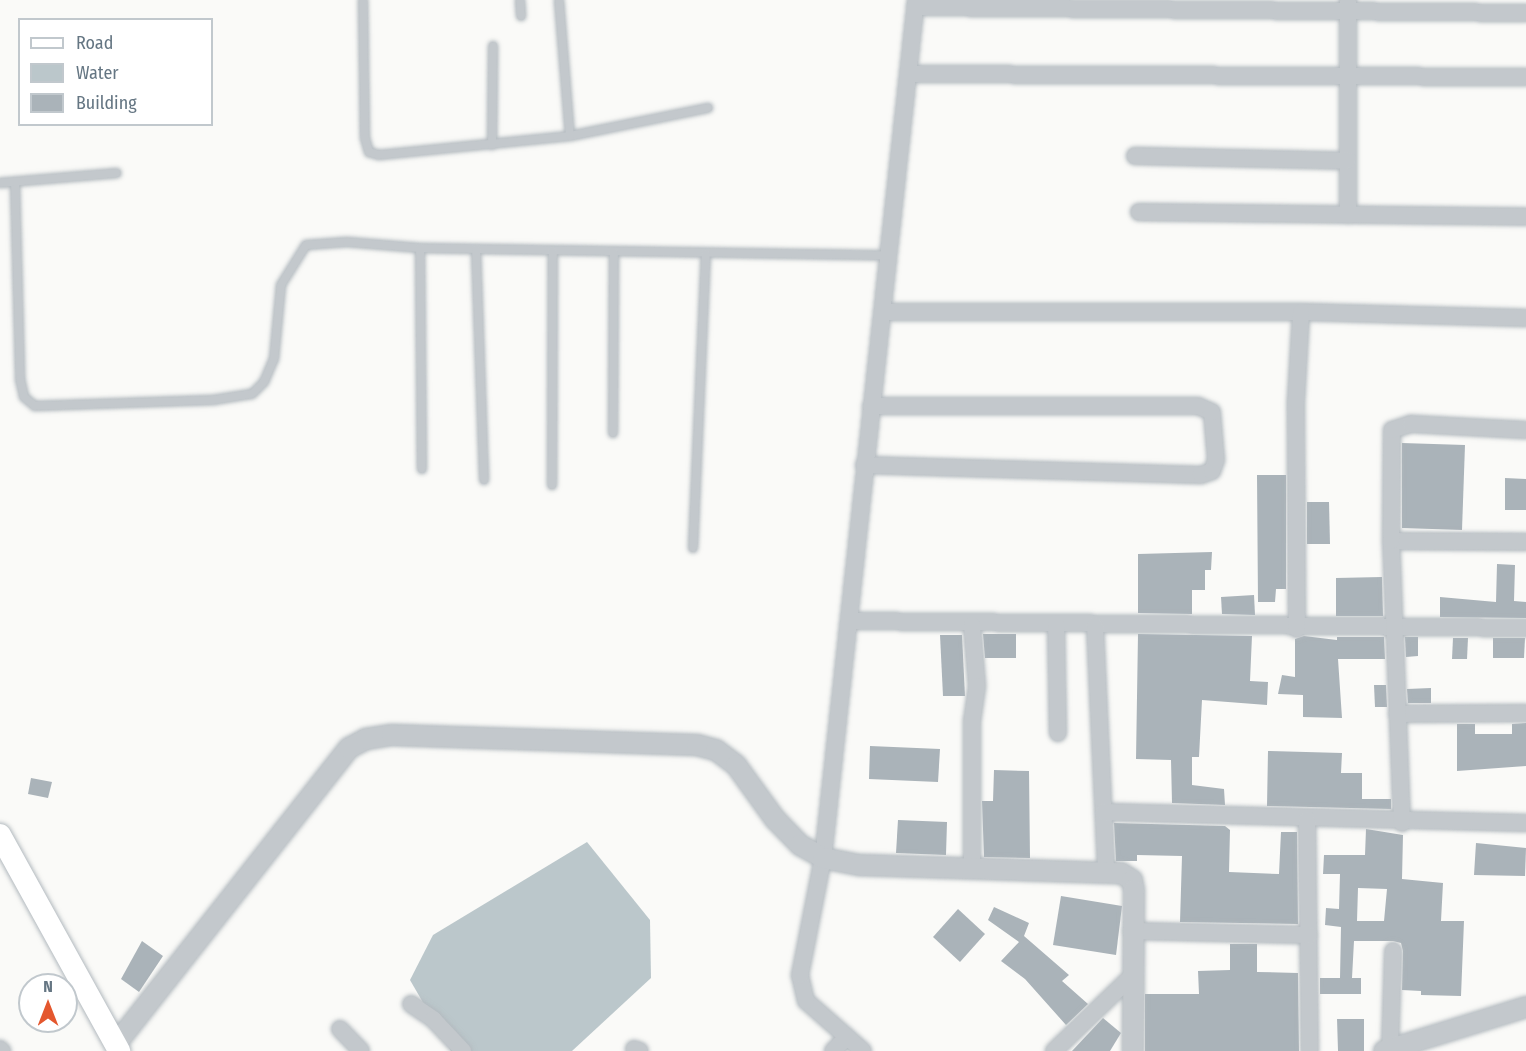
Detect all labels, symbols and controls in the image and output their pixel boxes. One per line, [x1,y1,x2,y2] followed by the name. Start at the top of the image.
[18,18,213,126] legend
[76,32,113,54] text: Road
[76,62,119,84] text: Water
[76,92,137,114] text: Building
[18,973,78,1033] north arrow
[43,977,53,996] text: N

